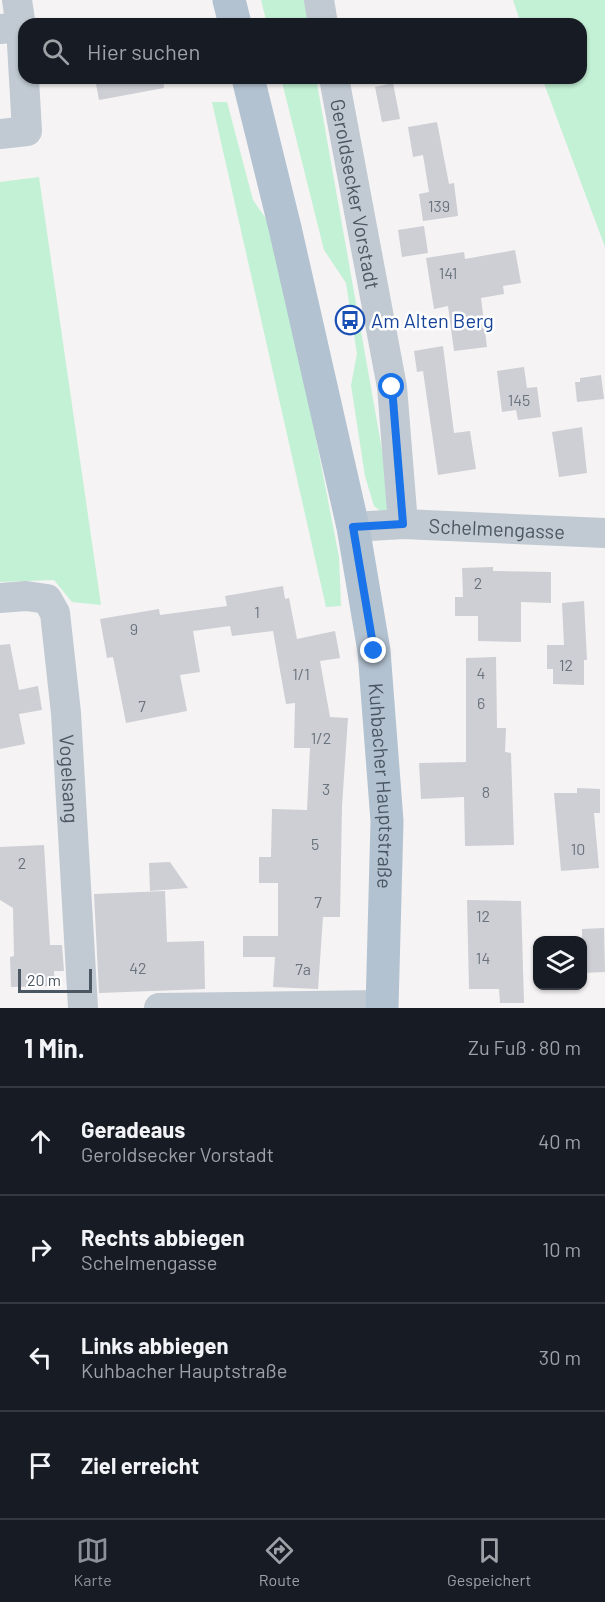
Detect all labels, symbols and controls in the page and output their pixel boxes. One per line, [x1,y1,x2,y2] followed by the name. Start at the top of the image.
[18,18,587,84] search box
[39,35,72,68] icon: search
[87,38,200,64] text: Hier suchen
[326,97,385,291] street label: Geroldsecker Vorstadt
[428,196,450,215] house number: 139
[439,263,457,282] house number: 141
[334,304,366,336] bus stop icon: Am Alten Berg
[371,308,494,332] place label: Am Alten Berg
[378,373,404,399] route start
[508,390,530,409] house number: 145
[428,513,566,543] street label: Schelmengasse
[474,573,482,592] house number: 2
[254,602,260,621] house number: 1
[130,619,138,638] house number: 9
[360,637,386,663] route end
[559,655,573,674] house number: 12
[477,663,485,682] house number: 4
[292,664,310,683] house number: 1/1
[364,682,399,889] street label: Kuhbacher Hauptstraße
[477,693,485,712] house number: 6
[138,696,146,715] house number: 7
[311,728,331,747] house number: 1/2
[55,734,84,824] street label: Vogelsang
[322,779,330,798] house number: 3
[482,782,490,801] house number: 8
[311,834,319,853] house number: 5
[571,839,585,858] house number: 10
[18,853,26,872] house number: 2
[314,892,322,911] house number: 7
[476,906,490,925] house number: 12
[533,936,587,990] map controls
[533,936,587,990] button: layers
[476,948,490,967] house number: 14
[129,958,147,977] house number: 42
[295,959,311,978] house number: 7a
[18,966,92,994] scale bar
[27,970,61,989] text: 20 m
[24,1032,85,1063] text: 1 Min.
[468,1035,581,1059] text: Zu Fuß · 80 m
[81,1116,185,1142] text: Geradeaus
[24,1125,57,1158] icon: ahead
[538,1129,581,1153] text: 40 m
[81,1142,274,1166] text: Geroldsecker Vorstadt
[81,1224,244,1250] text: Rechts abbiegen
[24,1233,57,1266] icon: right
[542,1237,581,1261] text: 10 m
[81,1250,217,1274] text: Schelmengasse
[81,1332,229,1358] text: Links abbiegen
[24,1341,57,1374] icon: left
[539,1345,581,1369] text: 30 m
[81,1358,287,1382] text: Kuhbacher Hauptstraße
[24,1449,57,1482] icon: arrive
[81,1452,199,1478] text: Ziel erreicht
[74,1534,112,1589] tab: Karte
[259,1534,300,1589] tab: Route
[447,1534,531,1589] tab: Gespeichert

